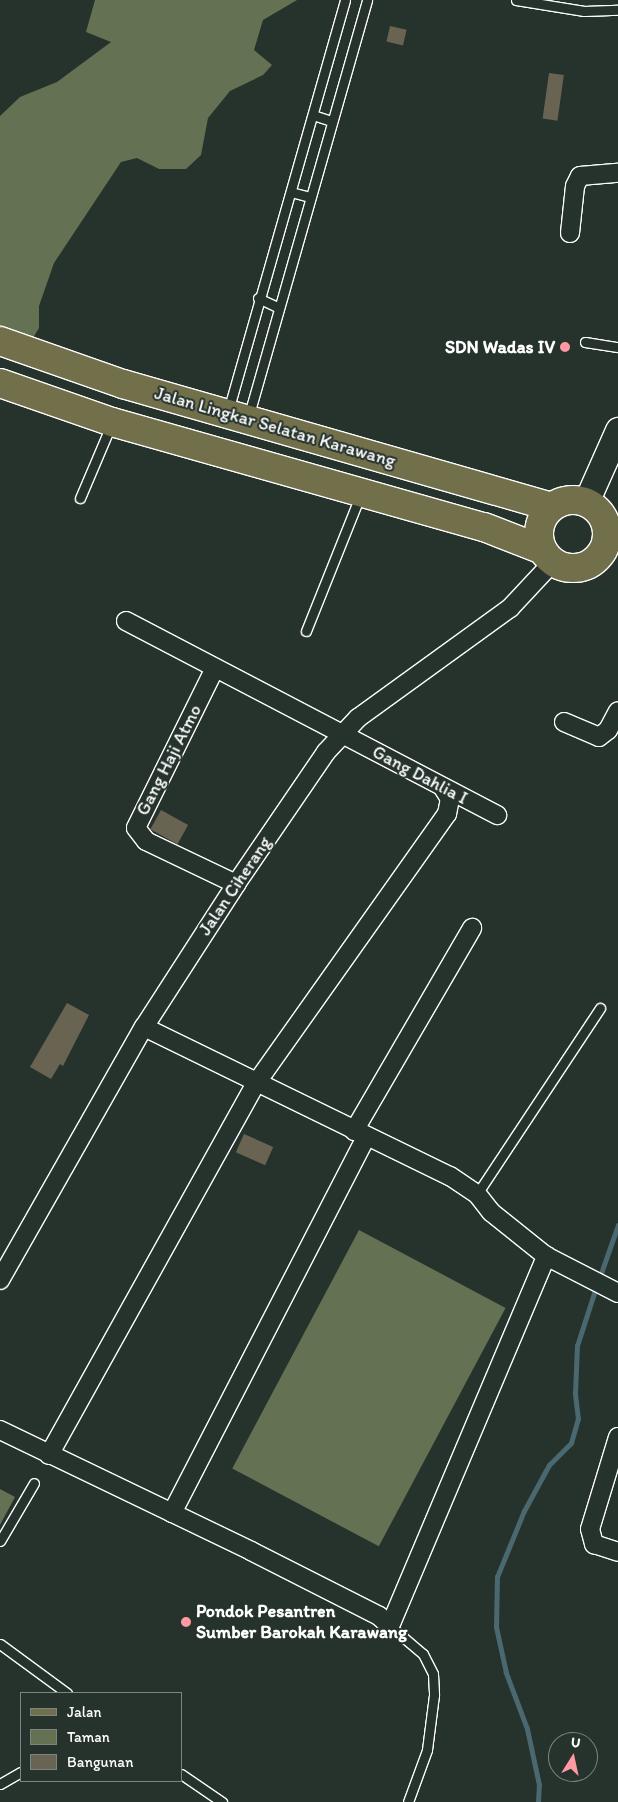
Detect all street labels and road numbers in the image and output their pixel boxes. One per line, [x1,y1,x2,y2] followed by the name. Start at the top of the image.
[153,382,397,472] street label: Jalan Lingkar Selatan Karawang
[132,701,206,819] street label: Gang Haji Atmo
[368,741,472,809] street label: Gang Dahlia I
[194,832,276,940] street label: Jalan Ciherang

